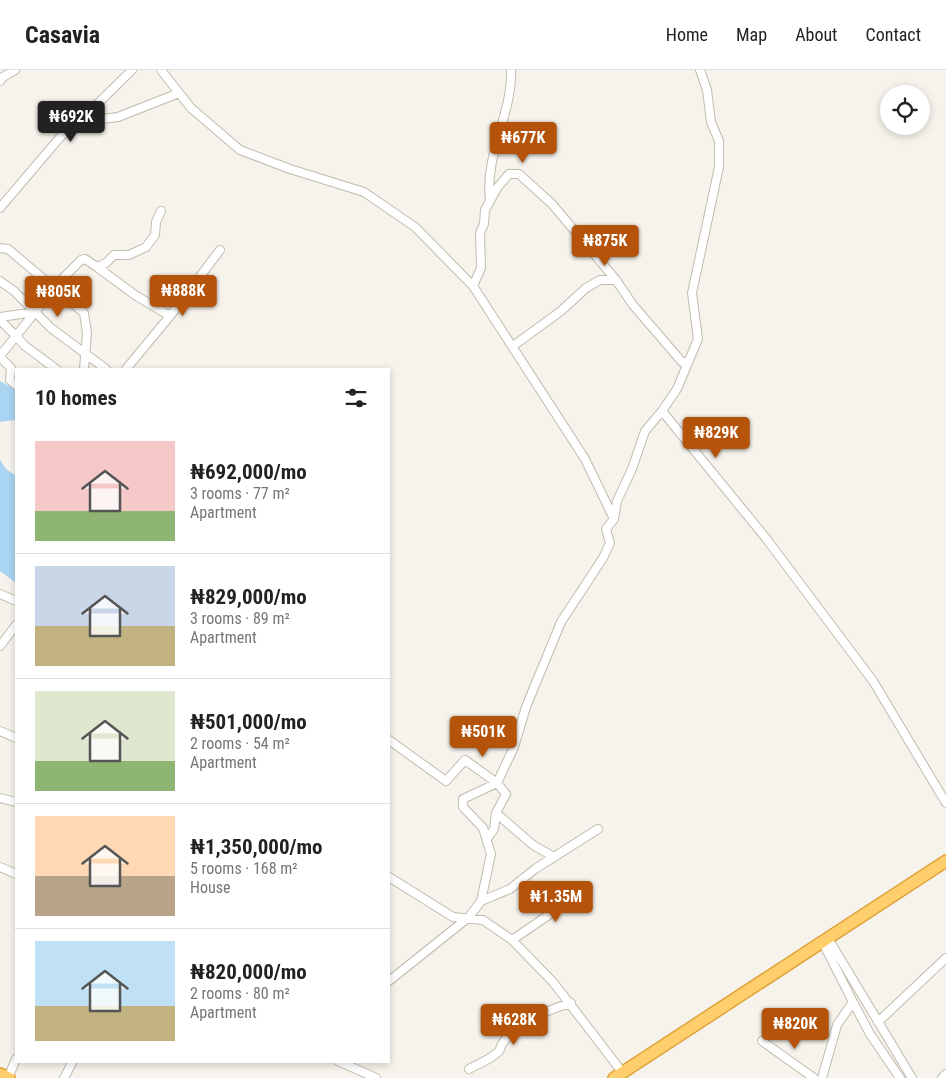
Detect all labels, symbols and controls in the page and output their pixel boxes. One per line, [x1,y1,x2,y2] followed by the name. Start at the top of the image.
[25,21,100,49] text: Casavia
[666,24,708,45] text: Home
[736,24,767,45] text: Map
[795,24,837,45] text: About
[865,24,921,45] text: Contact
[880,85,930,135] map controls
[880,85,930,135] button: locate
[36,100,106,143] pin: ₦692K
[49,107,93,126] text: ₦692K
[488,122,558,164] pin: ₦677K
[501,128,545,147] text: ₦677K
[570,224,640,267] pin: ₦875K
[583,231,627,250] text: ₦875K
[148,274,218,317] pin: ₦888K
[23,276,93,318] pin: ₦805K
[161,281,205,300] text: ₦888K
[36,282,80,301] text: ₦805K
[342,384,370,412] icon: filters
[35,386,117,410] text: 10 homes
[681,416,751,459] pin: ₦829K
[694,423,738,442] text: ₦829K
[190,460,307,484] text: ₦692,000/mo
[75,461,135,521] icon: home
[190,484,290,503] text: 3 rooms · 77 m²
[190,503,257,522] text: Apartment
[190,585,307,609] text: ₦829,000/mo
[75,586,135,646] icon: home
[190,609,290,628] text: 3 rooms · 89 m²
[190,628,257,647] text: Apartment
[190,710,307,734] text: ₦501,000/mo
[75,711,135,771] icon: home
[448,716,518,758] pin: ₦501K
[461,722,505,741] text: ₦501K
[190,734,290,753] text: 2 rooms · 54 m²
[190,753,257,772] text: Apartment
[190,835,323,859] text: ₦1,350,000/mo
[75,836,135,896] icon: home
[190,859,298,878] text: 5 rooms · 168 m²
[190,878,230,897] text: House
[515,880,597,923] pin: ₦1.35M
[530,887,582,906] text: ₦1.35M
[190,960,307,984] text: ₦820,000/mo
[75,961,135,1021] icon: home
[190,984,290,1003] text: 2 rooms · 80 m²
[190,1003,257,1022] text: Apartment
[479,1004,549,1046] pin: ₦628K
[760,1008,830,1050] pin: ₦820K
[492,1010,536,1029] text: ₦628K
[773,1014,817,1033] text: ₦820K

